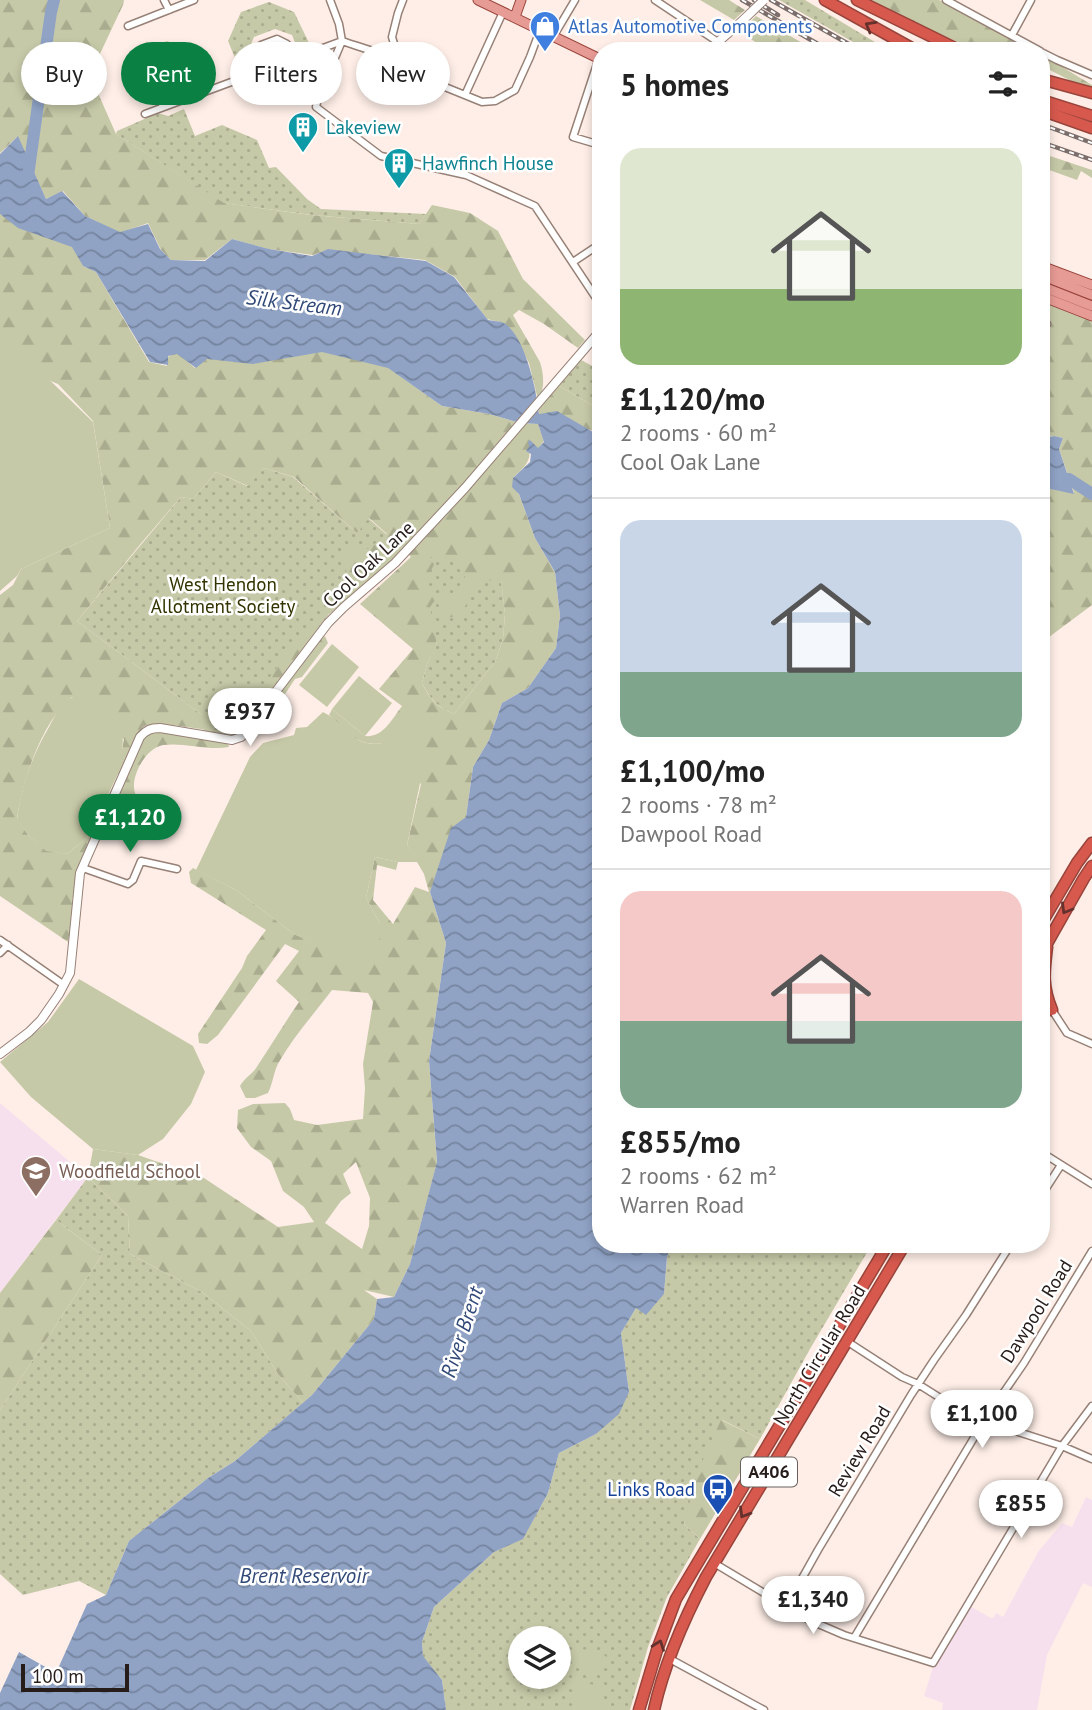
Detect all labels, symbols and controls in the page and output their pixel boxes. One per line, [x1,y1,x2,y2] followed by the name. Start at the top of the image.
[528,9,562,53] shop icon: Atlas Automotive Components
[568,14,812,38] place label: Atlas Automotive Components
[865,21,878,34] one-way arrow
[21,42,107,105] chip: Buy
[121,42,216,105] chip: Rent
[230,42,342,105] chip: Filters
[356,42,450,105] chip: New
[620,65,729,104] text: 5 homes
[984,65,1022,103] icon: filters
[286,110,320,154] building icon: Lakeview
[326,115,401,139] place label: Lakeview
[382,146,416,190] building icon: Hawfinch House
[422,151,554,175] place label: Hawfinch House
[758,193,884,319] icon: home
[245,283,343,322] water label: Silk Stream
[620,379,765,418] text: £1,120/mo
[620,418,777,447] text: 2 rooms · 60 m²
[620,447,761,476] text: Cool Oak Lane
[317,516,419,612] street label: Cool Oak Lane
[758,565,884,691] icon: home
[151,572,295,618] park label: West Hendon Allotment Society
[209,688,291,748] pin: £937
[224,696,276,725] text: £937
[620,751,765,790] text: £1,100/mo
[620,790,777,819] text: 2 rooms · 78 m²
[73,794,187,854] pin: £1,120
[94,802,166,831] text: £1,120
[620,819,762,848] text: Dawpool Road
[1061,902,1074,915] one-way arrow
[758,936,884,1062] icon: home
[620,1122,741,1161] text: £855/mo
[19,1154,53,1198] school or university icon: Woodfield School
[59,1159,201,1183] place label: Woodfield School
[620,1161,777,1190] text: 2 rooms · 62 m²
[620,1190,744,1219] text: Warren Road
[995,1255,1077,1367] street label: Dawpool Road
[768,1280,870,1430] street label: North Circular Road
[434,1282,489,1381] water label: River Brent
[925,1390,1039,1450] pin: £1,100
[946,1398,1018,1427] text: £1,100
[822,1401,896,1501] street label: Review Road
[741,1457,797,1486] road number: A406
[701,1472,735,1516] bus stop icon: Links Road
[607,1477,695,1501] place label: Links Road
[980,1480,1062,1540] pin: £855
[995,1488,1047,1517] text: £855
[740,1505,753,1518] one-way arrow
[240,1562,371,1589] water label: Brent Reservoir
[756,1576,870,1636] pin: £1,340
[777,1584,849,1613] text: £1,340
[508,1626,571,1689] map controls
[508,1626,571,1689] button: layers
[651,1639,665,1651] one-way arrow
[21,1661,130,1693] scale bar
[32,1664,84,1688] text: 100 m

